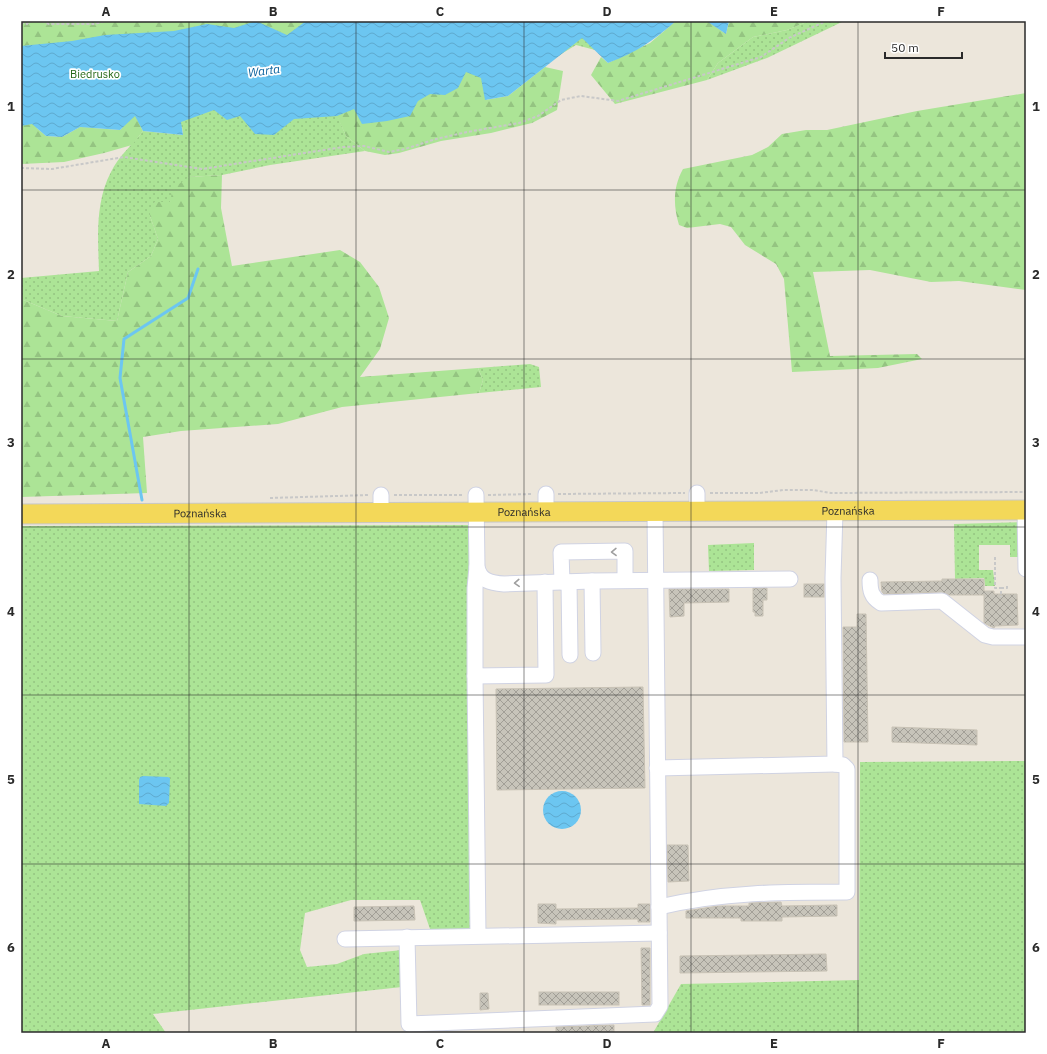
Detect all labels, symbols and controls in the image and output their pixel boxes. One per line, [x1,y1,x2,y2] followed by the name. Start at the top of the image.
[102,3,111,20] text: A
[269,3,278,20] text: B
[436,3,445,20] text: C
[602,3,612,20] text: D
[770,3,778,20] text: E
[937,3,945,20] text: F
[885,34,962,60] scale bar
[891,40,919,55] text: 50 m
[247,61,281,80] water label: Warta
[70,67,120,81] park label: Biedrusko
[7,98,15,115] text: 1
[1032,98,1040,115] text: 1
[7,266,15,283] text: 2
[1032,266,1040,283] text: 2
[7,434,15,451] text: 3
[1032,434,1040,451] text: 3
[821,504,875,518] street label: Poznańska
[497,505,551,519] street label: Poznańska
[173,506,227,520] street label: Poznańska
[611,547,617,556] one-way arrow
[514,579,520,588] one-way arrow
[7,603,15,620] text: 4
[1032,603,1040,620] text: 4
[7,771,15,788] text: 5
[1032,771,1040,788] text: 5
[7,939,15,956] text: 6
[1032,939,1040,956] text: 6
[102,1035,111,1052] text: A
[269,1035,278,1052] text: B
[436,1035,445,1052] text: C
[602,1035,612,1052] text: D
[770,1035,778,1052] text: E
[937,1035,945,1052] text: F

